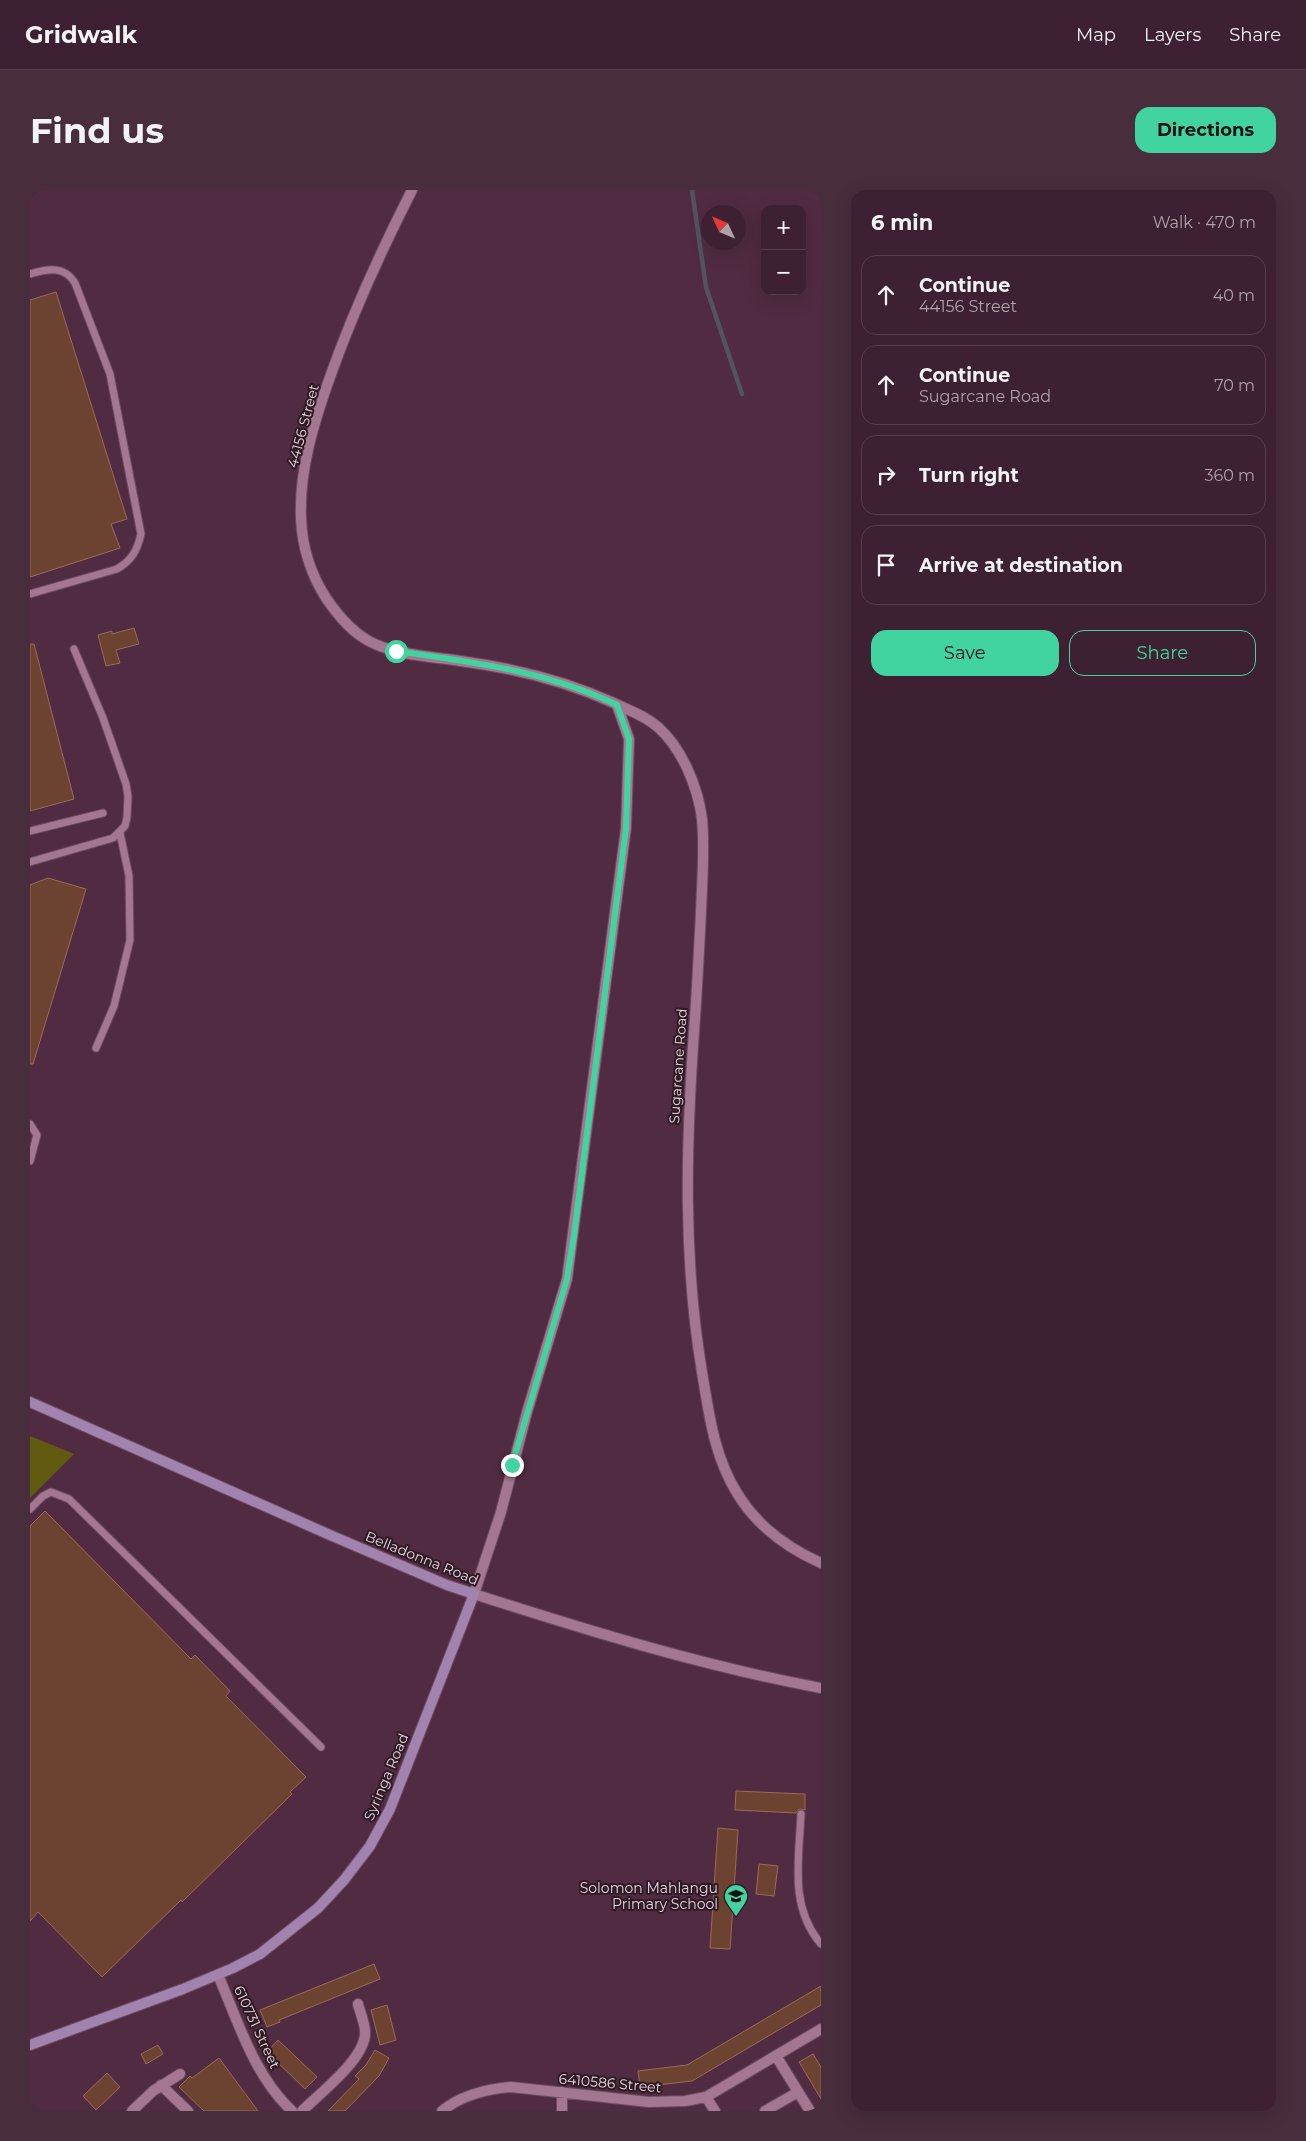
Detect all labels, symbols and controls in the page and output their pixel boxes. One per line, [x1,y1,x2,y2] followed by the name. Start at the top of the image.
[25,20,137,49] text: Gridwalk
[1076,24,1116,46] text: Map
[1144,24,1201,46] text: Layers
[1229,24,1281,46] text: Share
[1135,107,1276,153] button: Directions
[30,109,164,152] text: Find us
[701,205,746,250] north arrow
[761,205,806,295] map controls
[761,205,806,250] button: +
[871,210,933,235] text: 6 min
[1153,213,1256,232] text: Walk · 470 m
[761,250,806,295] button: −
[919,274,1010,297] text: Continue
[872,281,900,309] icon: ahead
[1213,286,1255,305] text: 40 m
[919,297,1017,316] text: 44156 Street
[919,364,1010,387] text: Continue
[872,371,900,399] icon: ahead
[1214,376,1255,395] text: 70 m
[283,382,323,470] street label: 44156 Street
[919,387,1051,406] text: Sugarcane Road
[872,461,900,489] icon: right
[919,464,1019,487] text: Turn right
[1204,466,1255,485] text: 360 m
[872,551,900,579] icon: arrive
[919,554,1123,577] text: Arrive at destination
[871,630,1059,676] button: Save
[1069,630,1256,676] button: Share
[385,640,408,663] route start
[665,1008,691,1124] street label: Sugarcane Road
[501,1454,524,1477] route end
[363,1527,481,1589] street label: Belladonna Road
[360,1731,412,1823] street label: Syringa Road
[580,1879,718,1913] place label: Solomon Mahlangu Primary School
[723,1883,749,1917] school or university icon: Solomon Mahlangu Primary School
[230,1982,284,2072] street label: 610731 Street
[558,2070,662,2096] street label: 6410586 Street

